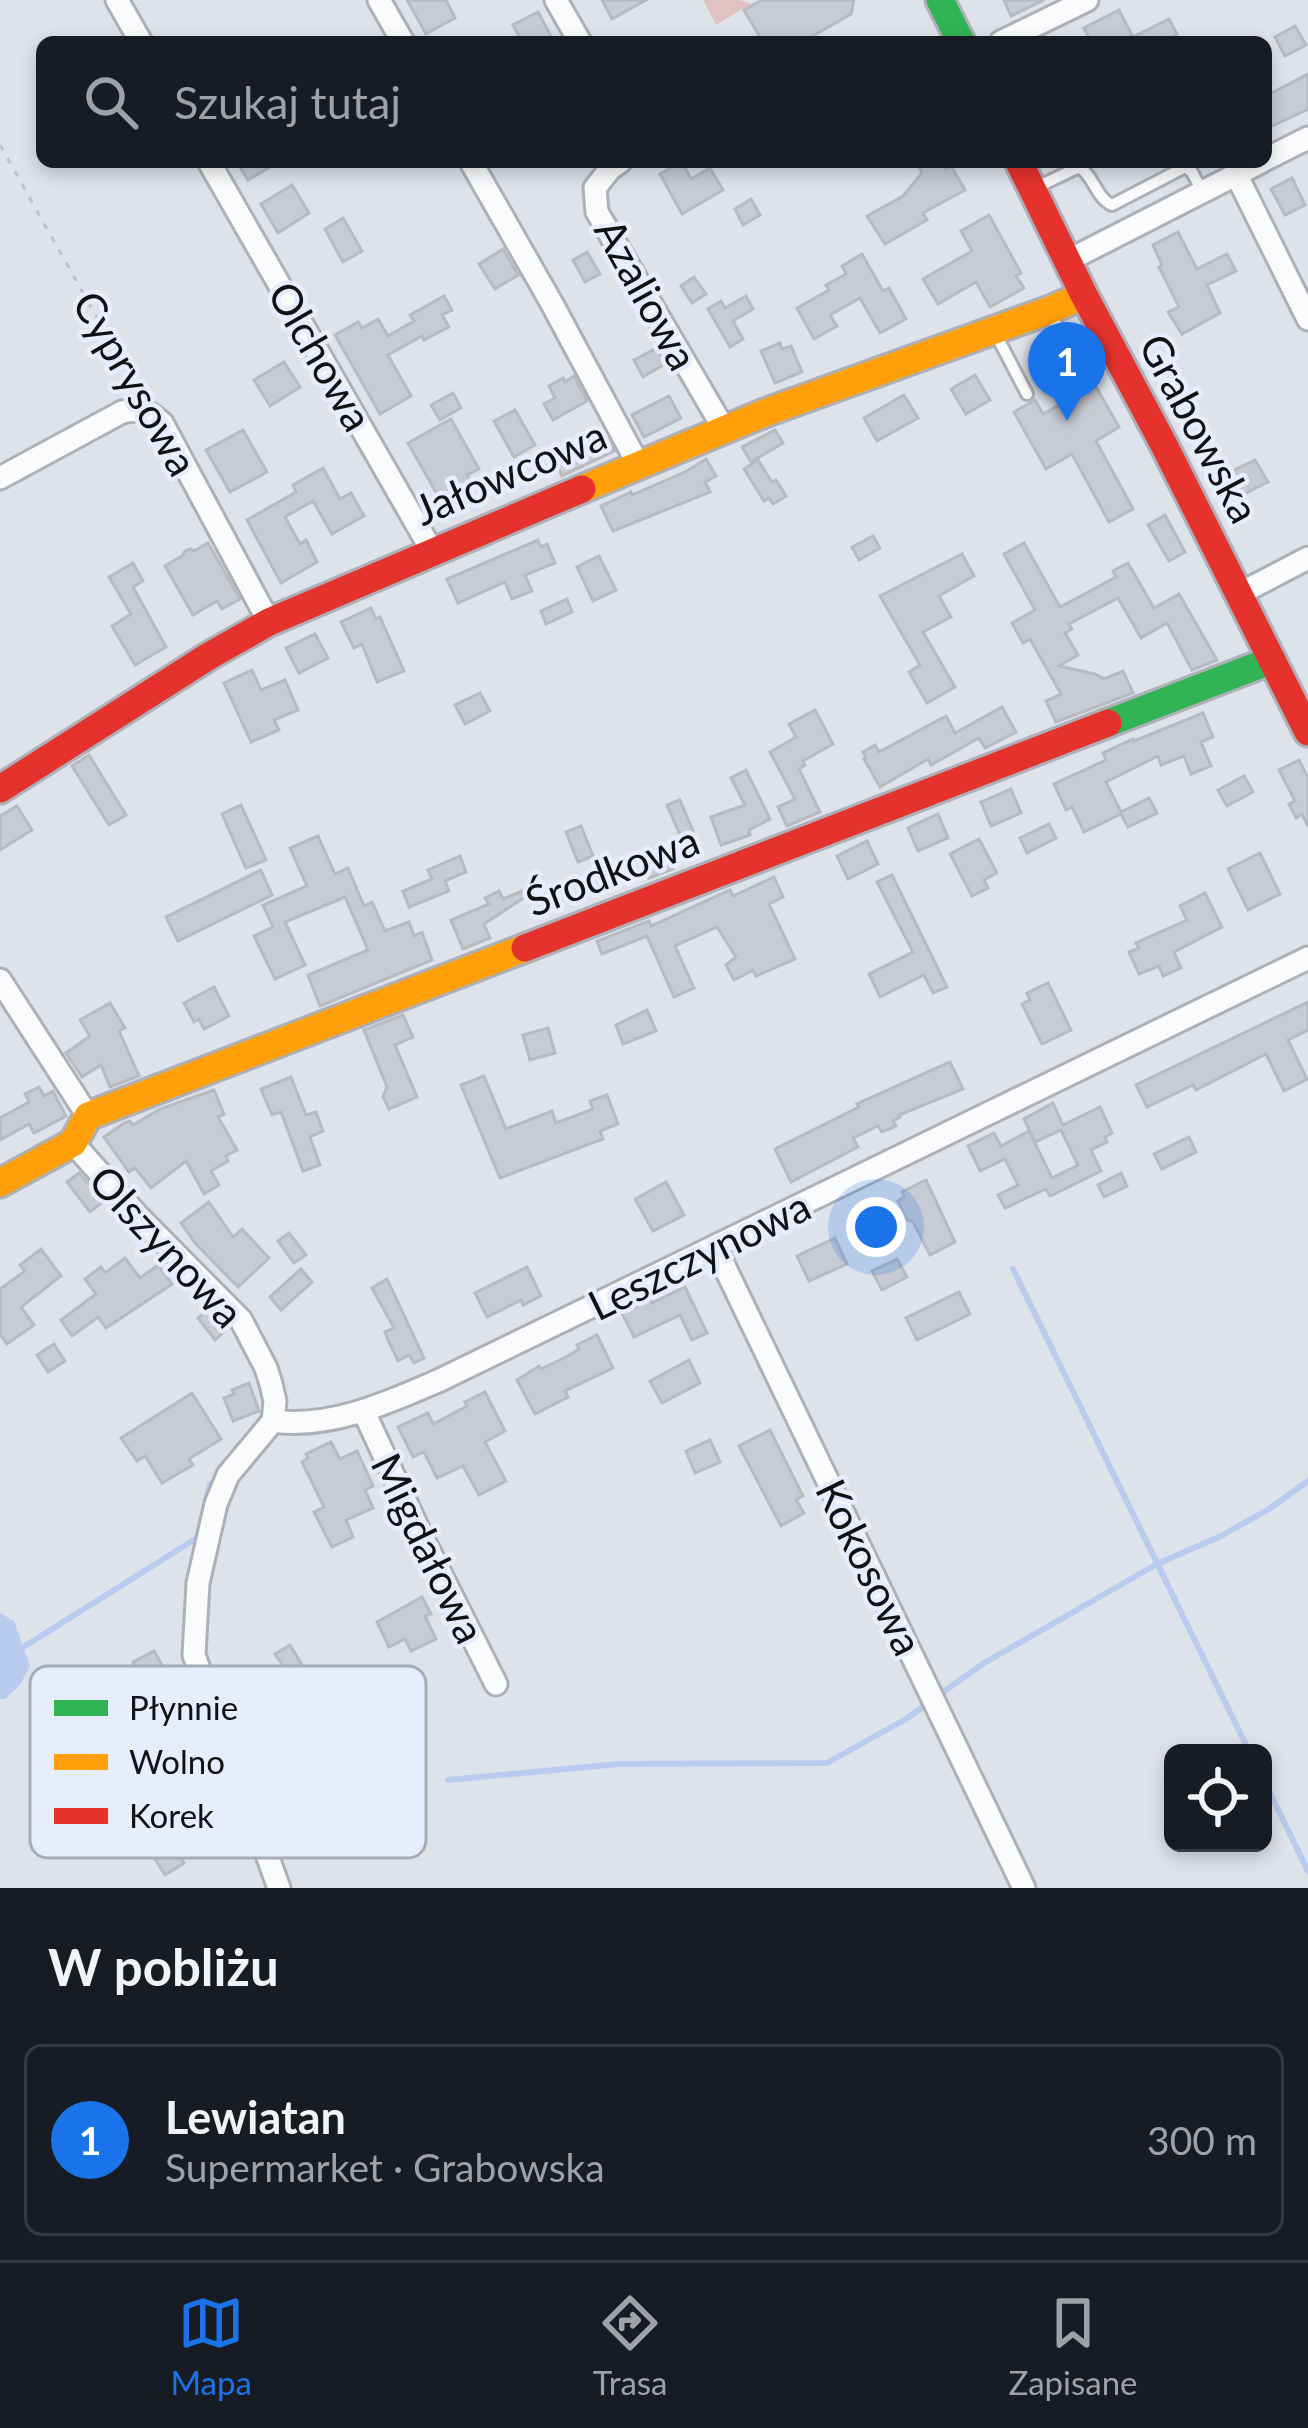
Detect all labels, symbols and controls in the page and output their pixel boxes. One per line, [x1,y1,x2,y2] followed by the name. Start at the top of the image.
[36,36,1272,168] search box
[78,69,144,135] icon: search
[174,75,401,129] text: Szukaj tutaj
[585,210,709,378] street label: Azaliowa
[258,273,384,439] street label: Olchowa
[63,282,209,484] street label: Cyprysowa
[1028,322,1106,421] pin: 1
[1129,325,1271,531] street label: Grabowska
[406,409,614,535] street label: Jałowcowa
[518,814,706,926] street label: Środkowa
[80,1155,254,1337] street label: Olszynowa
[580,1180,818,1330] street label: Leszczynowa
[846,1197,906,1257] your location
[362,1445,496,1651] street label: Migdałowa
[806,1471,934,1663] street label: Kokosowa
[30,1666,426,1858] legend
[129,1687,238,1727] text: Płynnie
[129,1741,225,1781] text: Wolno
[1164,1744,1272,1852] map controls
[1164,1744,1272,1852] button: locate
[129,1795,214,1835] text: Korek
[48,1936,279,1997] text: W pobliżu
[165,2090,346,2144] text: Lewiatan
[79,2117,101,2163] text: 1
[1147,2117,1257,2163] text: 300 m
[165,2144,605,2190] text: Supermarket · Grabowska
[170,2290,252,2402] tab: Mapa
[593,2290,668,2402] tab: Trasa
[1008,2290,1138,2402] tab: Zapisane

